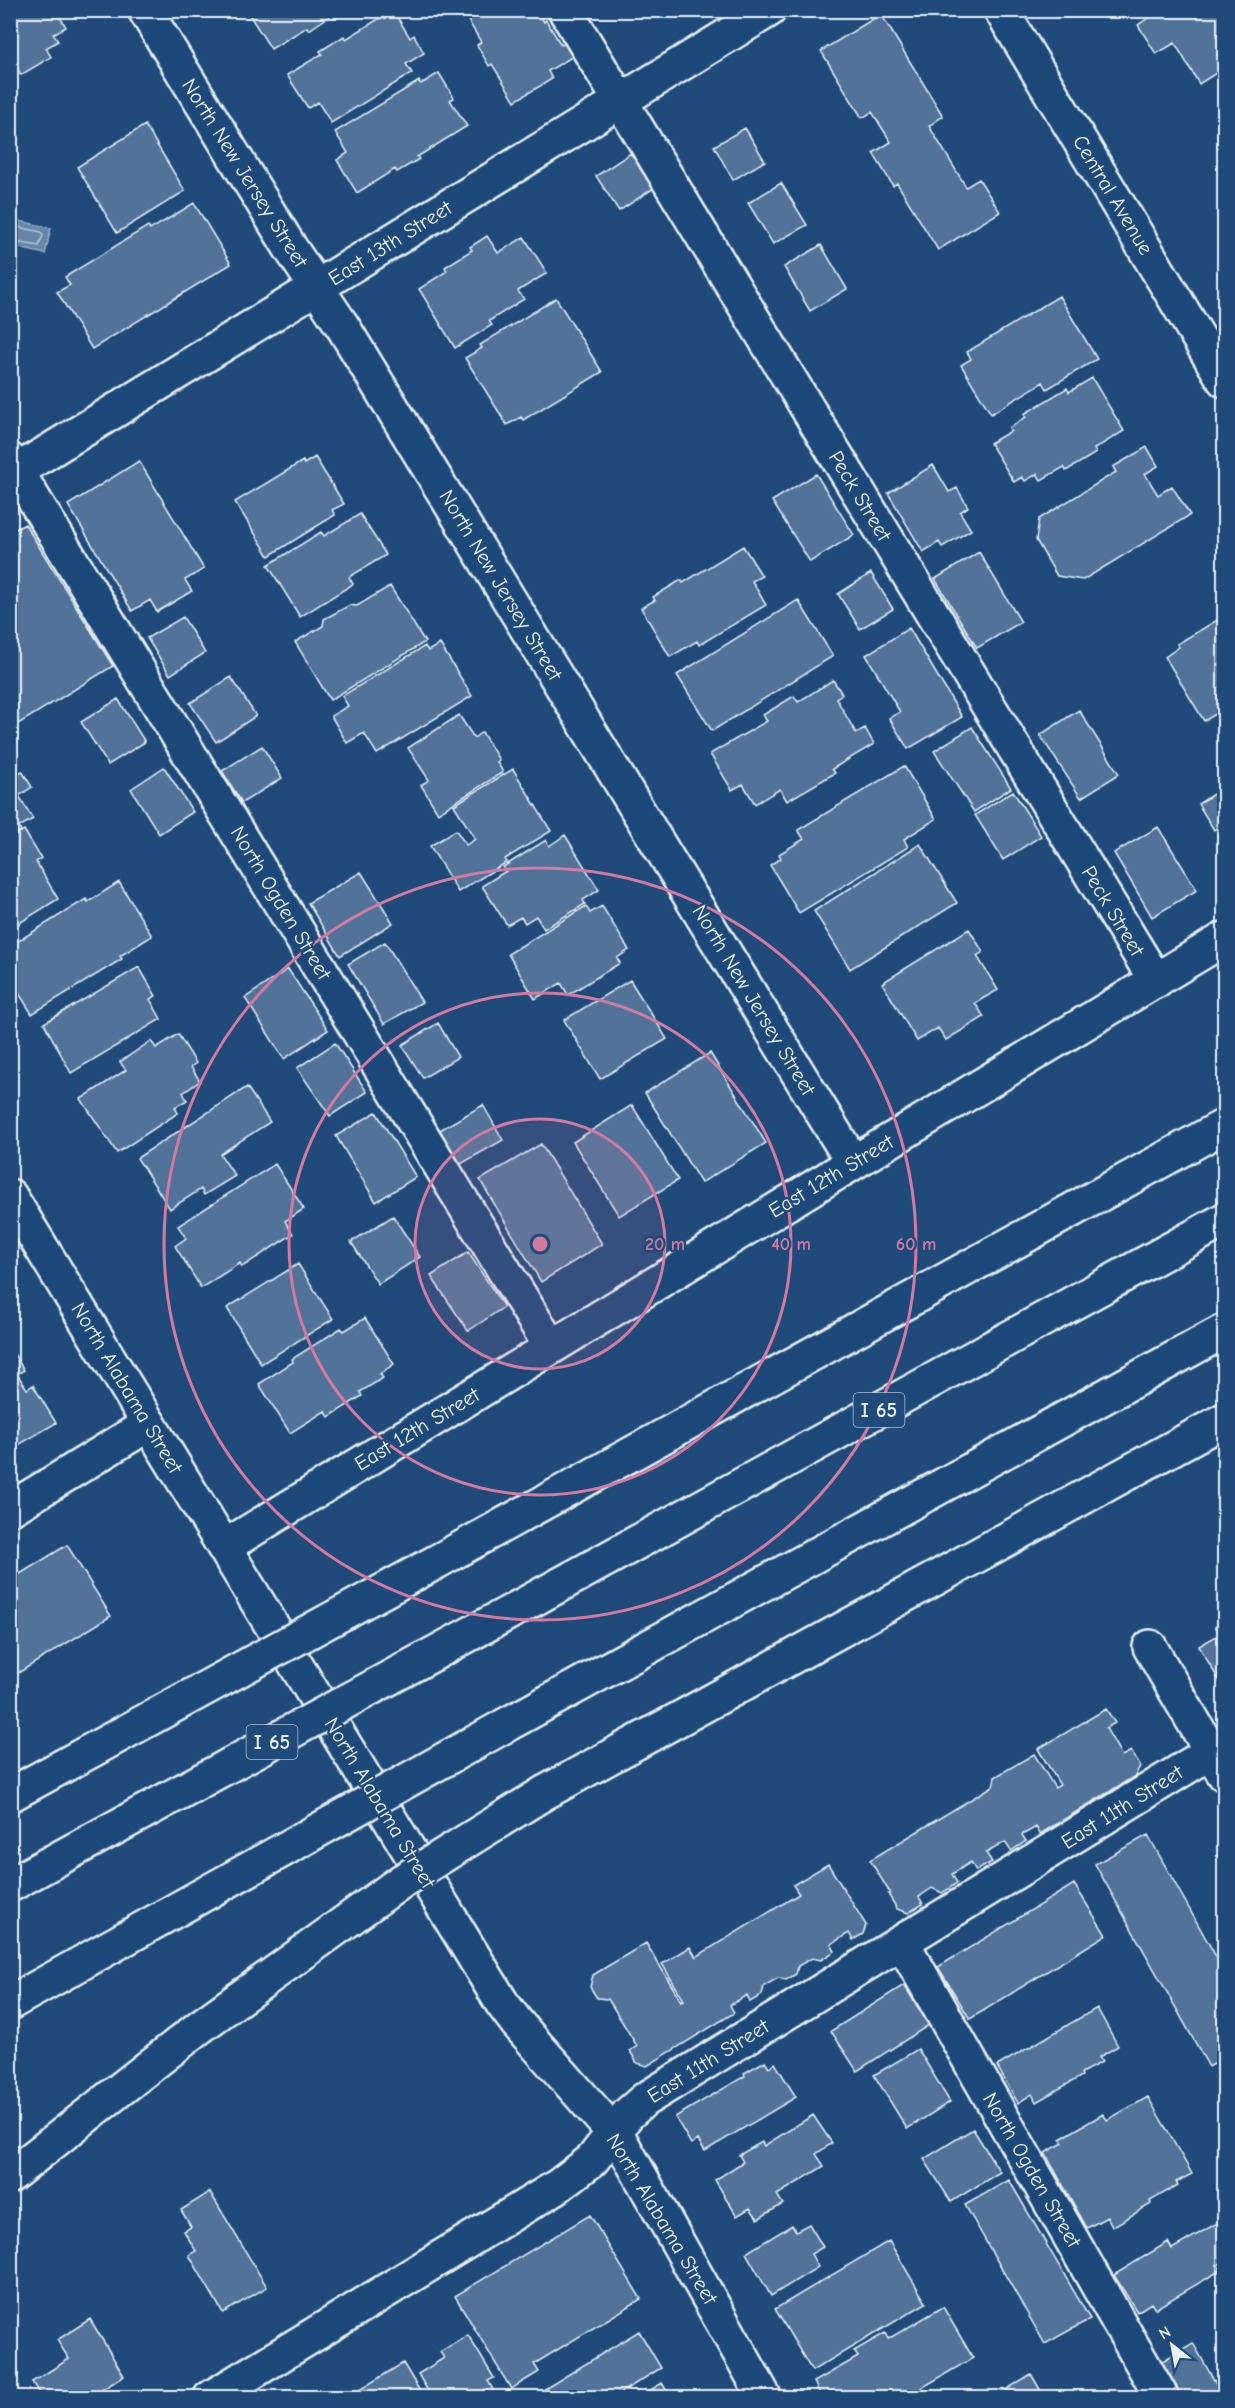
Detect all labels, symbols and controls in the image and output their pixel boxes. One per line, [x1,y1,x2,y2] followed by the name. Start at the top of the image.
[177,74,313,273] street label: North New Jersey Street
[1068,131,1158,259] street label: Central Avenue
[324,195,457,291] street label: East 13th Street
[824,446,897,546] street label: Peck Street
[435,485,568,685] street label: North New Jersey Street
[226,822,337,985] street label: North Ogden Street
[1077,861,1150,961] street label: Peck Street
[688,900,821,1100] street label: North New Jersey Street
[764,1129,899,1223] street label: East 12th Street
[530,1234,550,1254] centre of rings
[645,1234,685,1255] text: 20 m
[771,1234,811,1255] text: 40 m
[896,1234,936,1255] text: 60 m
[66,1298,188,1479] street label: North Alabama Street
[350,1382,485,1476] street label: East 12th Street
[854,1393,904,1427] road number: I 65
[319,1713,441,1894] street label: North Alabama Street
[246,1725,298,1759] road number: I 65
[1057,1760,1188,1854] street label: East 11th Street
[643,2014,774,2108] street label: East 11th Street
[978,2088,1087,2253] street label: North Ogden Street
[601,2129,723,2310] street label: North Alabama Street
[1142,2315,1202,2375] north arrow
[1156,2323,1174,2343] text: N

